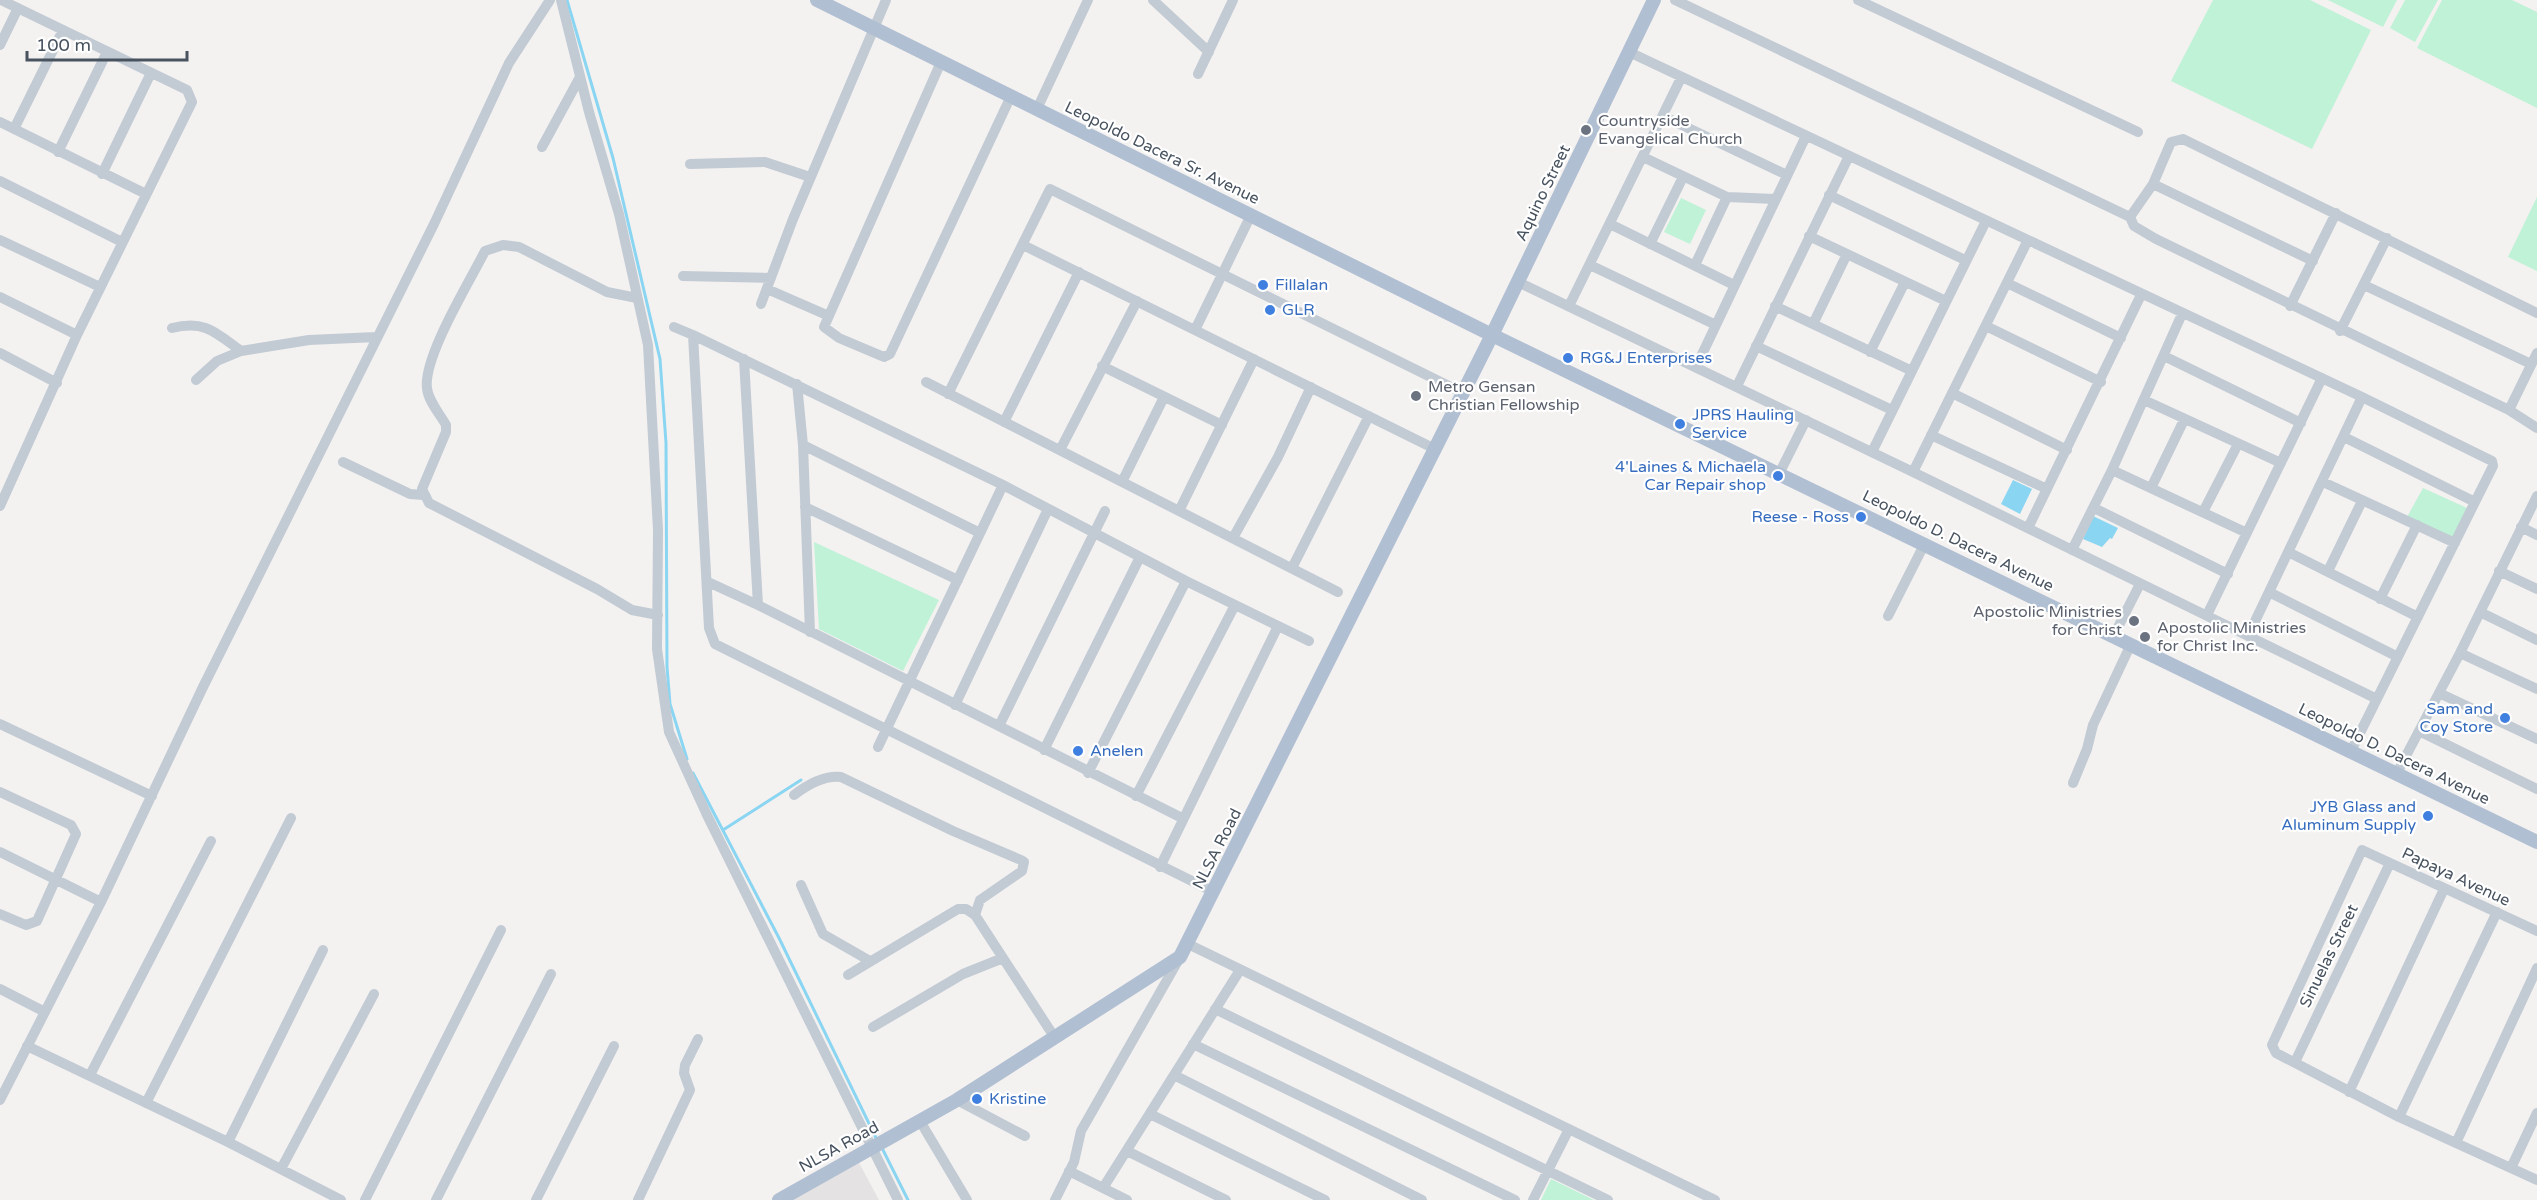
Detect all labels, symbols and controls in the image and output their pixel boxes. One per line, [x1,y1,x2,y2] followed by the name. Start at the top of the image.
[27,24,188,62] scale bar
[36,34,91,56] text: 100 m
[1061,97,1263,209] street label: Leopoldo Dacera Sr. Avenue
[1598,111,1743,149] place label: Countryside Evangelical Church
[1579,123,1593,137] marker: Countryside Evangelical Church
[1511,141,1575,245] street label: Aquino Street
[1275,275,1328,295] place label: Fillalan
[1256,278,1270,292] marker: Fillalan
[1282,300,1315,320] place label: GLR
[1263,303,1277,317] marker: GLR
[1580,348,1712,368] place label: RG&J Enterprises
[1561,351,1575,365] marker: RG&J Enterprises
[1428,377,1580,415] place label: Metro Gensan Christian Fellowship
[1409,389,1423,403] marker: Metro Gensan Christian Fellowship
[1692,405,1794,443] place label: JPRS Hauling Service
[1673,417,1687,431] marker: JPRS Hauling Service
[1615,457,1766,495] place label: 4'Laines & Michaela Car Repair shop
[1771,469,1785,483] marker: 4'Laines & Michaela Car Repair shop
[1859,486,2057,596] street label: Leopoldo D. Dacera Avenue
[1751,507,1849,527] place label: Reese - Ross
[1854,510,1868,524] marker: Reese - Ross
[1973,602,2122,640] place label: Apostolic Ministries for Christ
[2127,614,2141,628] marker: Apostolic Ministries for Christ
[2157,618,2306,656] place label: Apostolic Ministries for Christ Inc.
[2138,630,2152,644] marker: Apostolic Ministries for Christ Inc.
[2295,699,2493,809] street label: Leopoldo D. Dacera Avenue
[2420,699,2493,737] place label: Sam and Coy Store
[2498,711,2512,725] marker: Sam and Coy Store
[1090,741,1143,761] place label: Anelen
[1071,744,1085,758] marker: Anelen
[2281,797,2416,835] place label: JYB Glass and Aluminum Supply
[1188,805,1246,893] street label: NLSA Road
[2421,809,2435,823] marker: JYB Glass and Aluminum Supply
[2399,843,2513,911] street label: Papaya Avenue
[2295,901,2363,1011] street label: Sinuelas Street
[989,1089,1046,1109] place label: Kristine
[970,1092,984,1106] marker: Kristine
[796,1117,882,1177] street label: NLSA Road

